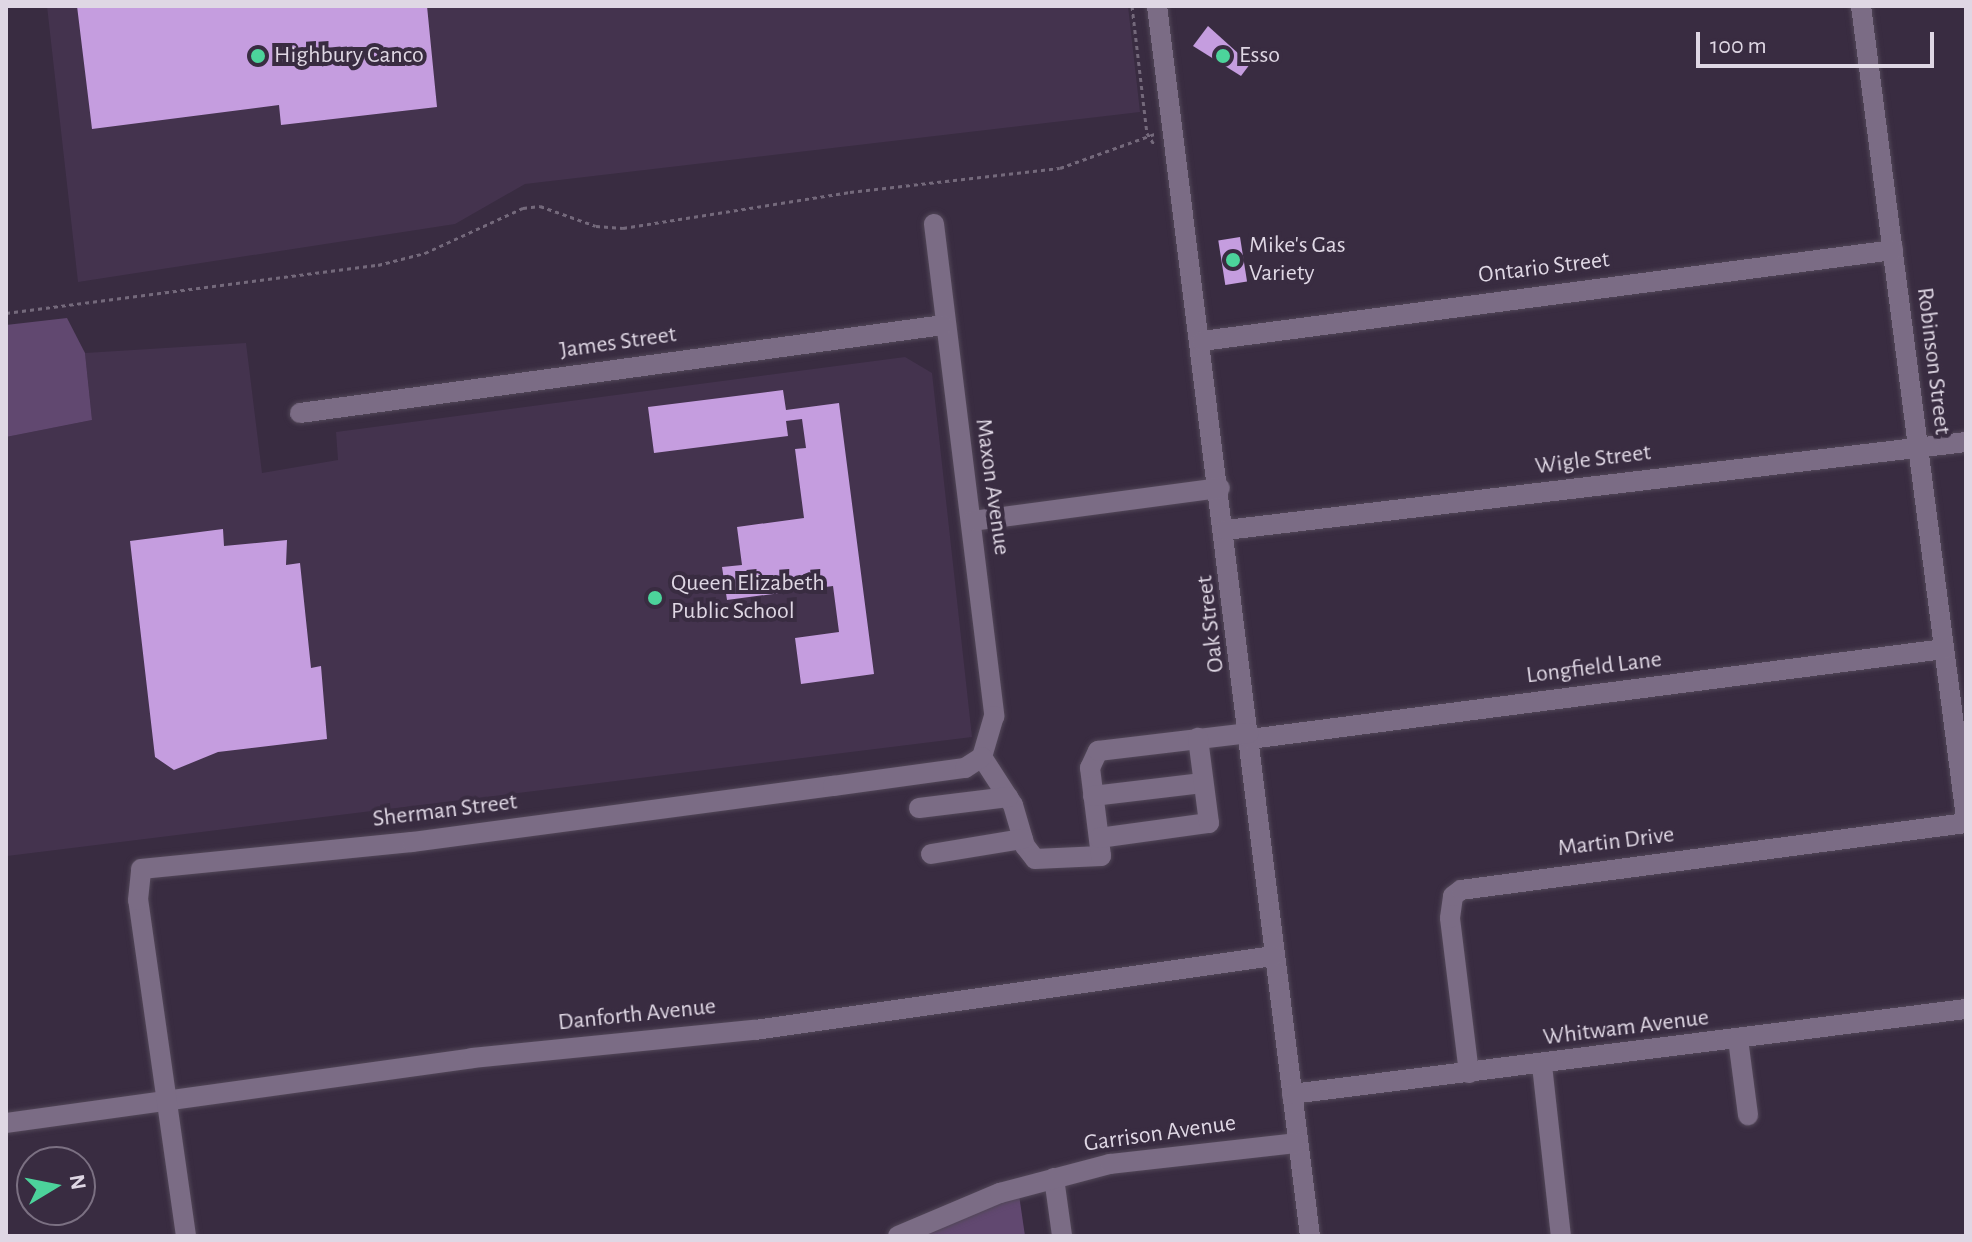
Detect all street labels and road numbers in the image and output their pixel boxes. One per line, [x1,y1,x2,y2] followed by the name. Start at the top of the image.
[1477,246,1611,290] street label: Ontario Street
[1910,286,1956,436] street label: Robinson Street
[558,321,678,365] street label: James Street
[968,417,1016,557] street label: Maxon Avenue
[1533,439,1653,481] street label: Wigle Street
[1191,574,1231,674] street label: Oak Street
[1525,645,1663,691] street label: Longfield Lane
[371,788,519,834] street label: Sherman Street
[1556,821,1676,863] street label: Martin Drive
[557,992,717,1038] street label: Danforth Avenue
[1541,1004,1711,1052] street label: Whitwam Avenue
[1082,1109,1238,1159] street label: Garrison Avenue

